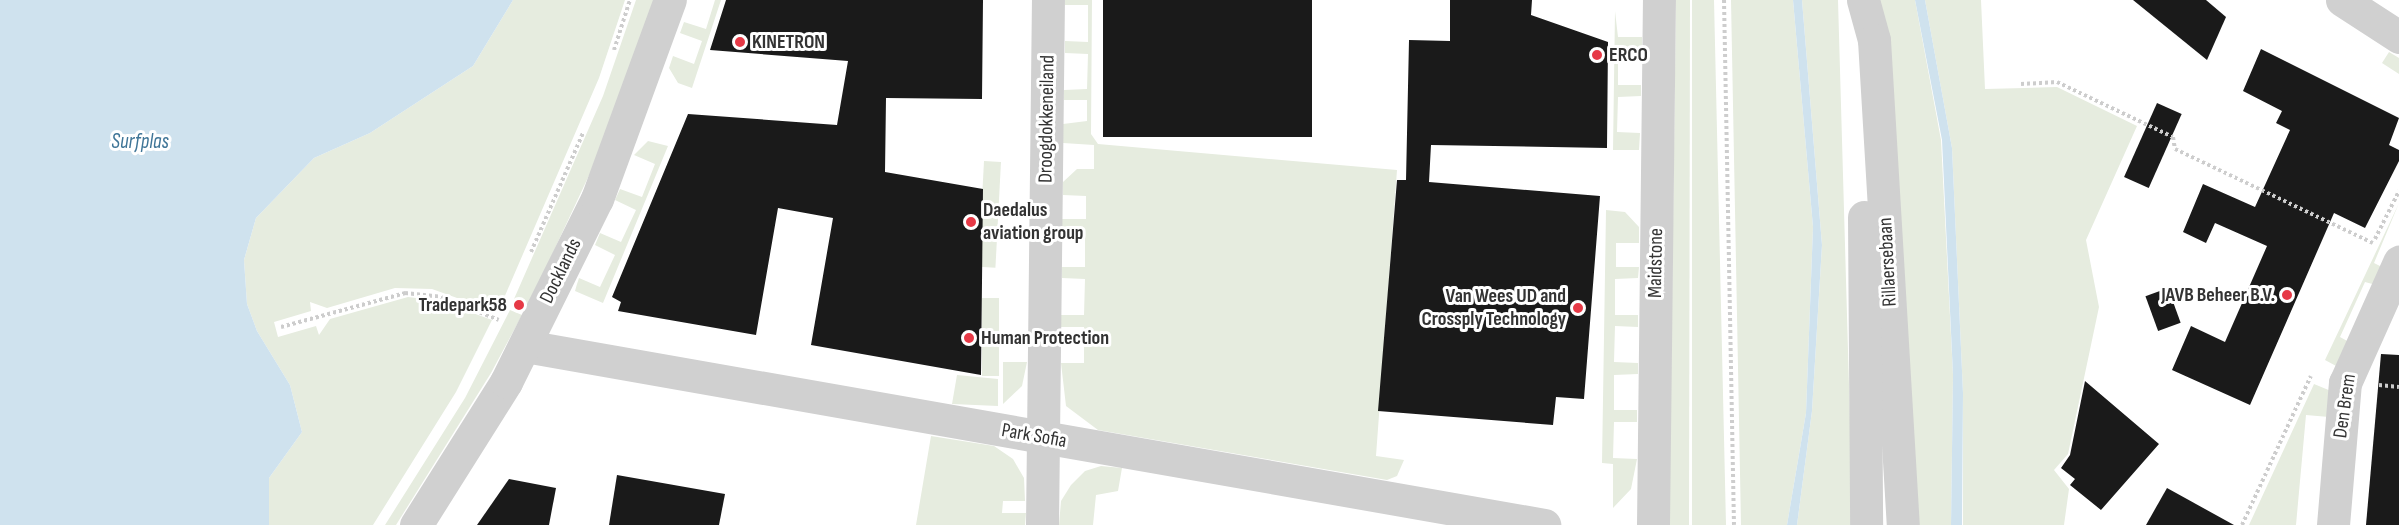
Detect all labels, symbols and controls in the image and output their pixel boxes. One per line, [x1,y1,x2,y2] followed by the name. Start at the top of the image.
[752,30,825,54] place label: KINETRON
[733,35,747,49] marker: KINETRON
[1609,43,1648,67] place label: ERCO
[1590,48,1604,62] marker: ERCO
[1034,55,1060,183] street label: Droogdokkeneiland
[111,129,169,155] water label: Surfplas
[983,198,1084,245] place label: Daedalus aviation group
[964,215,978,229] marker: Daedalus aviation group
[1874,217,1902,307] street label: Rillaersebaan
[1643,228,1669,298] street label: Maidstone
[535,235,587,307] street label: Docklands
[2161,283,2275,307] place label: JAVB Beheer B.V.
[1422,284,1566,331] place label: Van Wees UD and Crossply Technology
[2280,288,2294,302] marker: JAVB Beheer B.V.
[418,293,507,317] place label: Tradepark58
[512,298,526,312] marker: Tradepark58
[1571,301,1585,315] marker: Van Wees UD and Crossply Technology
[981,326,1109,350] place label: Human Protection
[962,331,976,345] marker: Human Protection
[2329,372,2361,440] street label: Den Brem
[1000,418,1068,454] street label: Park Sofia

